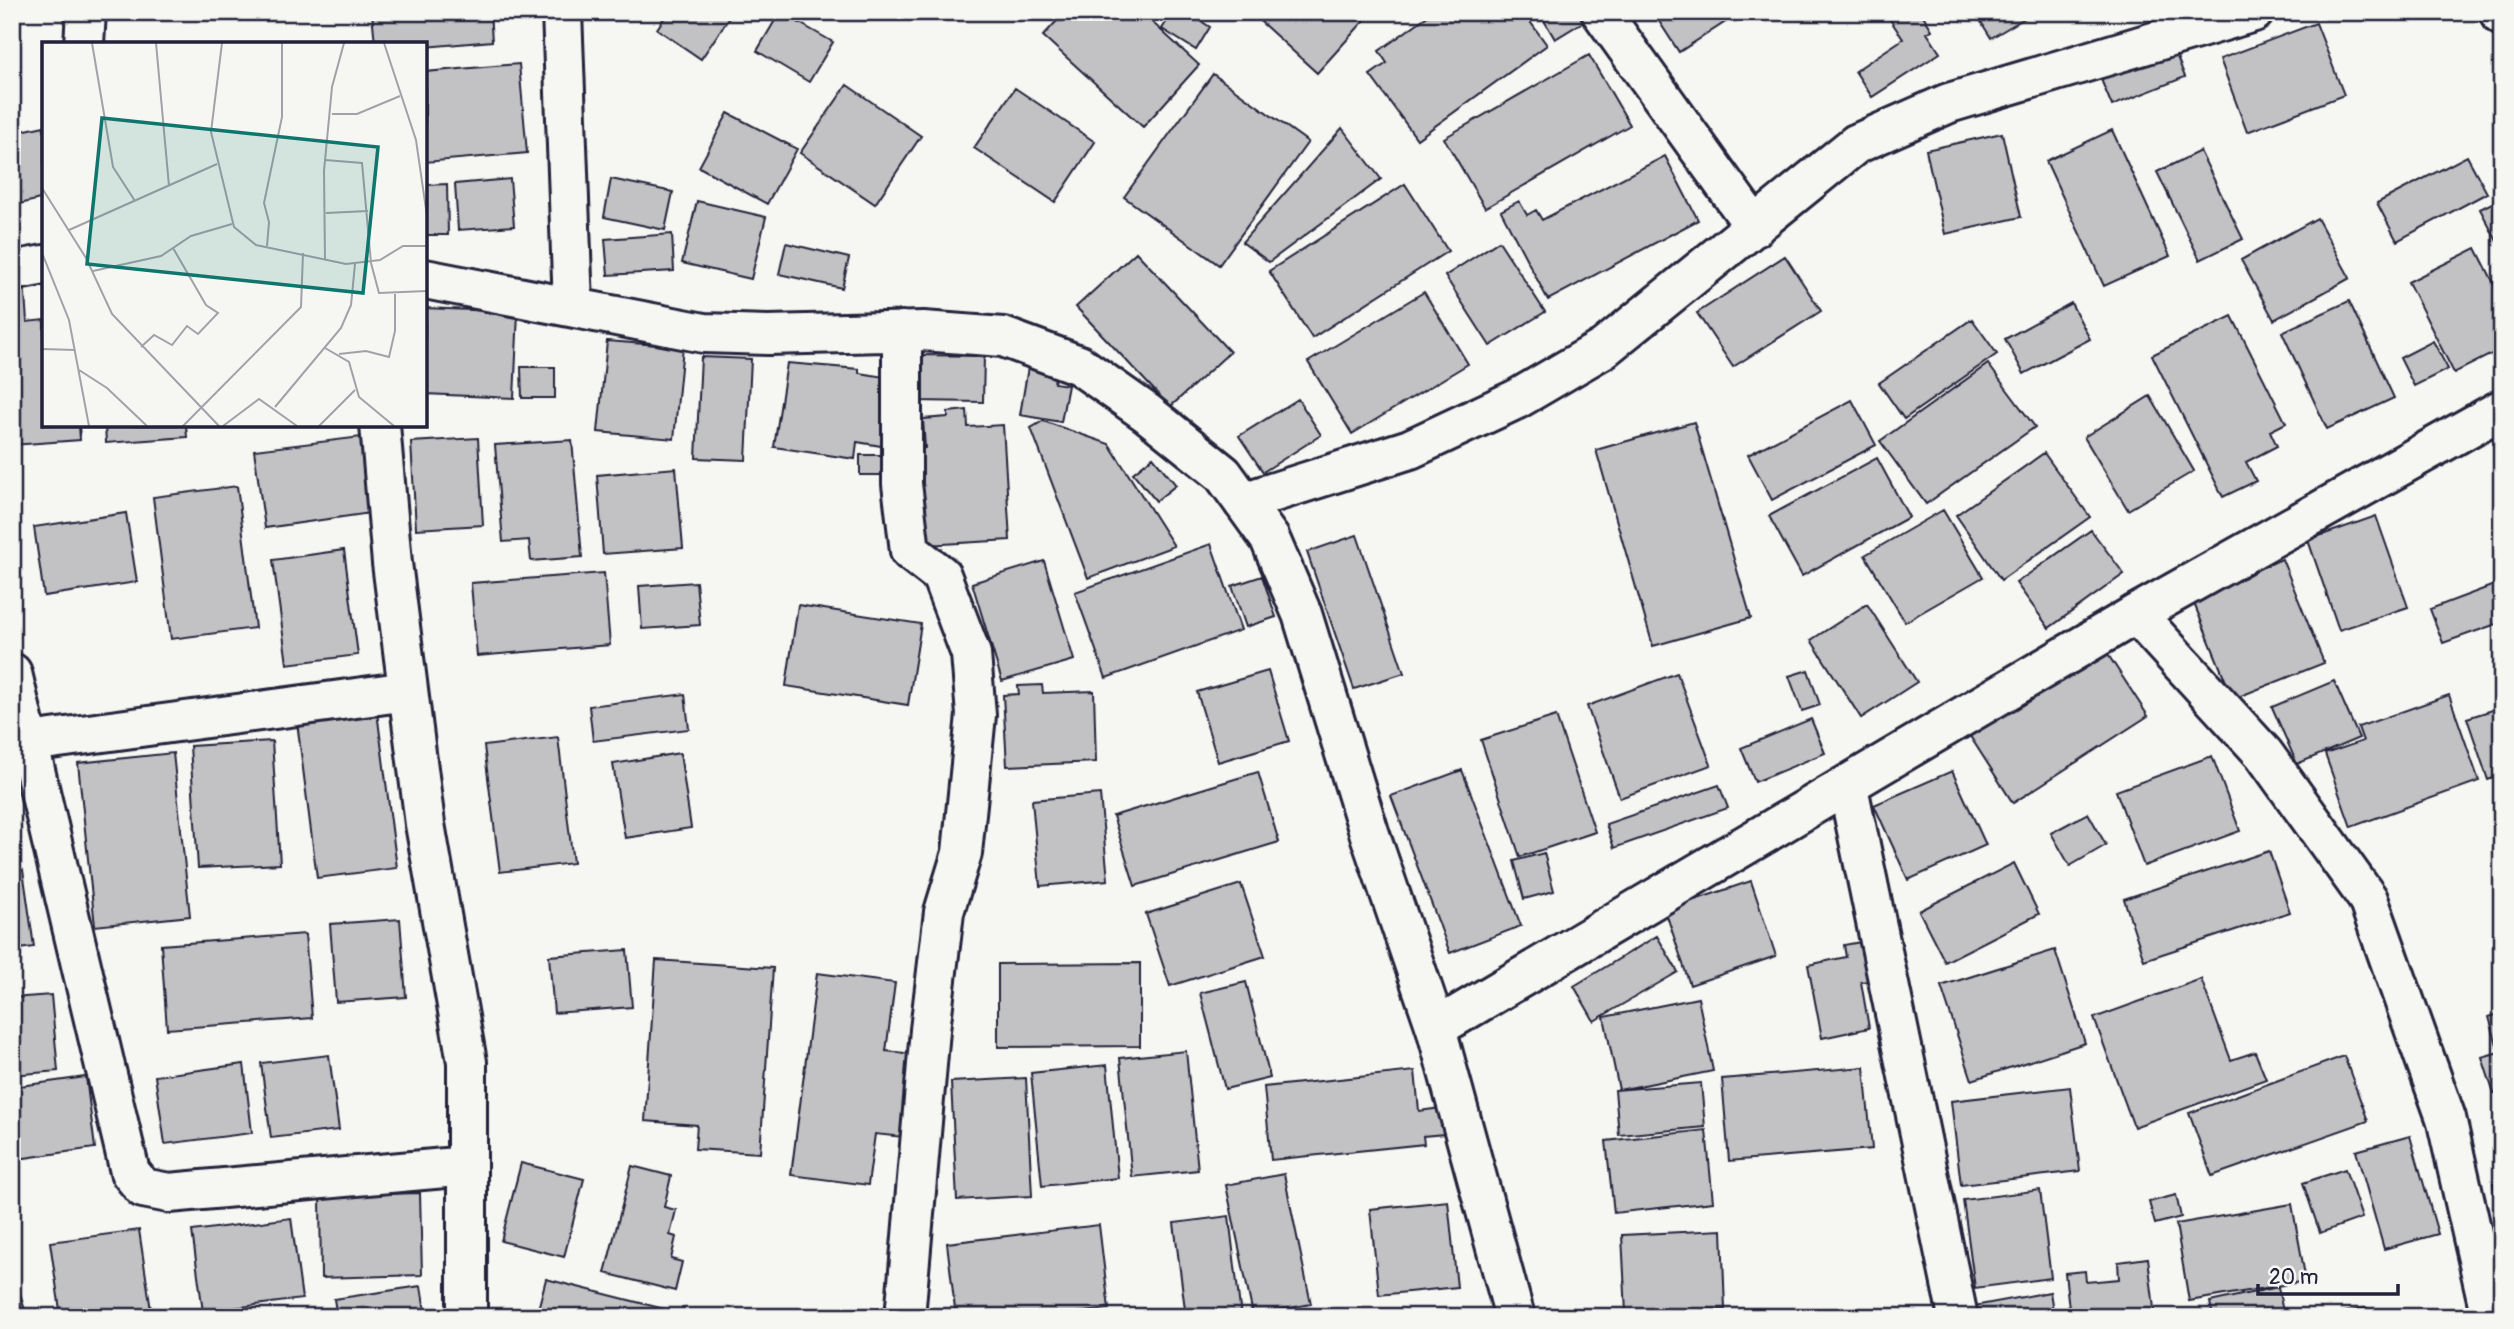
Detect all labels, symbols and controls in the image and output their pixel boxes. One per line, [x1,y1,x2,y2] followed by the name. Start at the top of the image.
[42,42,427,427] inset map
[2258,1252,2398,1296] scale bar
[2269,1264,2318,1291] text: 20 m

